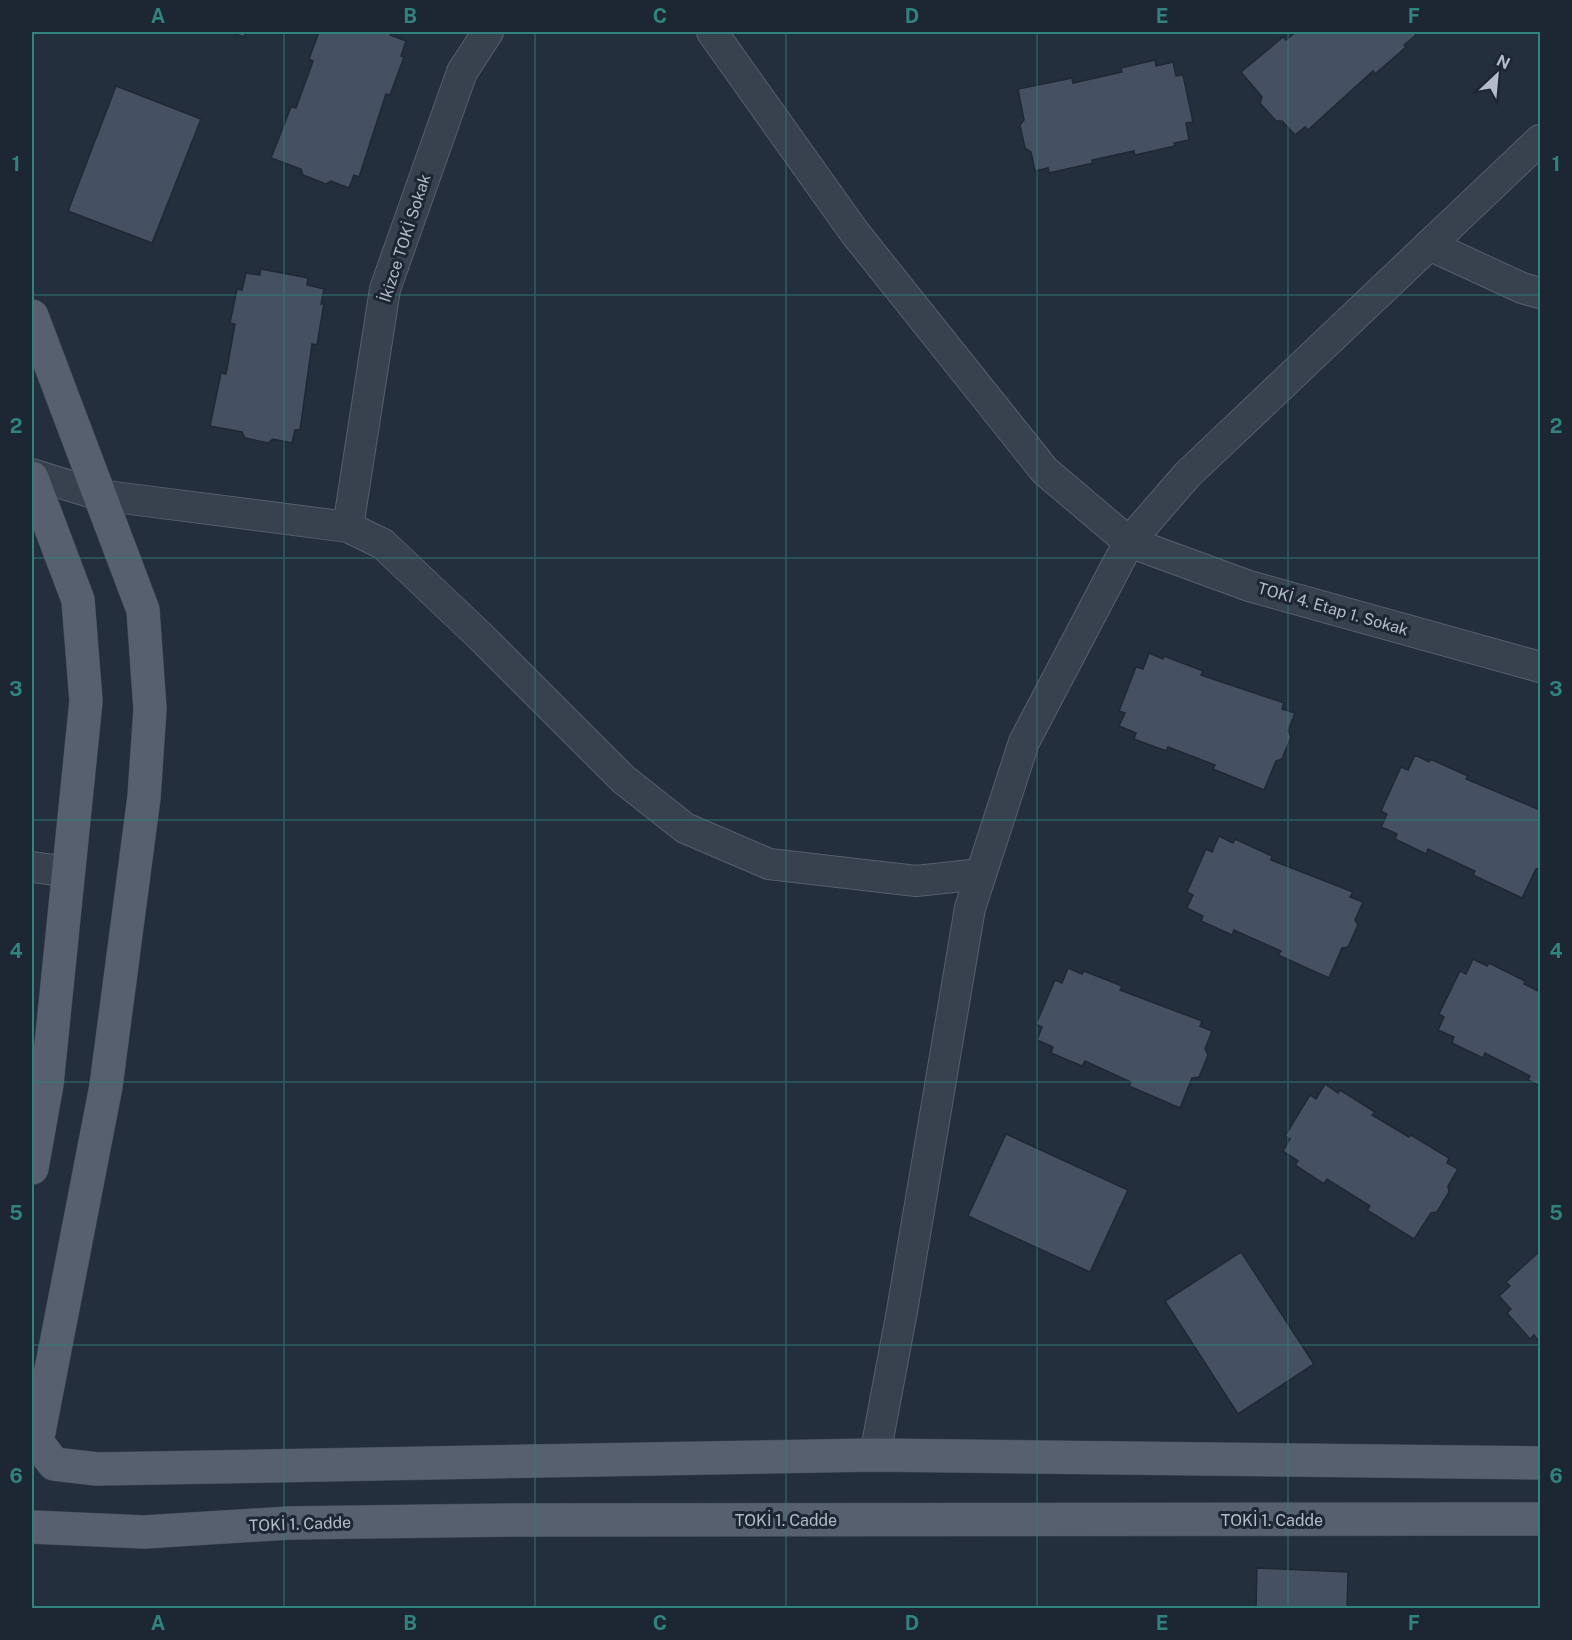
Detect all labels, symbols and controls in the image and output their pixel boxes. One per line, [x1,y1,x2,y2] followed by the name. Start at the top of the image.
[151,4,165,28] text: A
[403,4,417,28] text: B
[653,4,667,28] text: C
[905,4,919,28] text: D
[1156,4,1168,28] text: E
[1408,4,1420,28] text: F
[1467,45,1527,105] north arrow
[1494,51,1513,73] text: N
[12,152,20,176] text: 1
[1552,152,1560,176] text: 1
[374,171,435,304] street label: İkizce TOKİ Sokak
[10,414,22,438] text: 2
[1550,414,1562,438] text: 2
[1255,577,1411,640] street label: TOKİ 4. Etap 1. Sokak
[9,677,23,701] text: 3
[1549,677,1563,701] text: 3
[9,939,23,963] text: 4
[1549,939,1563,963] text: 4
[9,1201,23,1225] text: 5
[1549,1201,1563,1225] text: 5
[9,1464,23,1488] text: 6
[1549,1464,1563,1488] text: 6
[735,1510,837,1530] street label: TOKİ 1. Cadde
[1221,1510,1323,1530] street label: TOKİ 1. Cadde
[249,1512,351,1535] street label: TOKİ 1. Cadde
[151,1611,165,1635] text: A
[403,1611,417,1635] text: B
[653,1611,667,1635] text: C
[905,1611,919,1635] text: D
[1156,1611,1168,1635] text: E
[1408,1611,1420,1635] text: F

